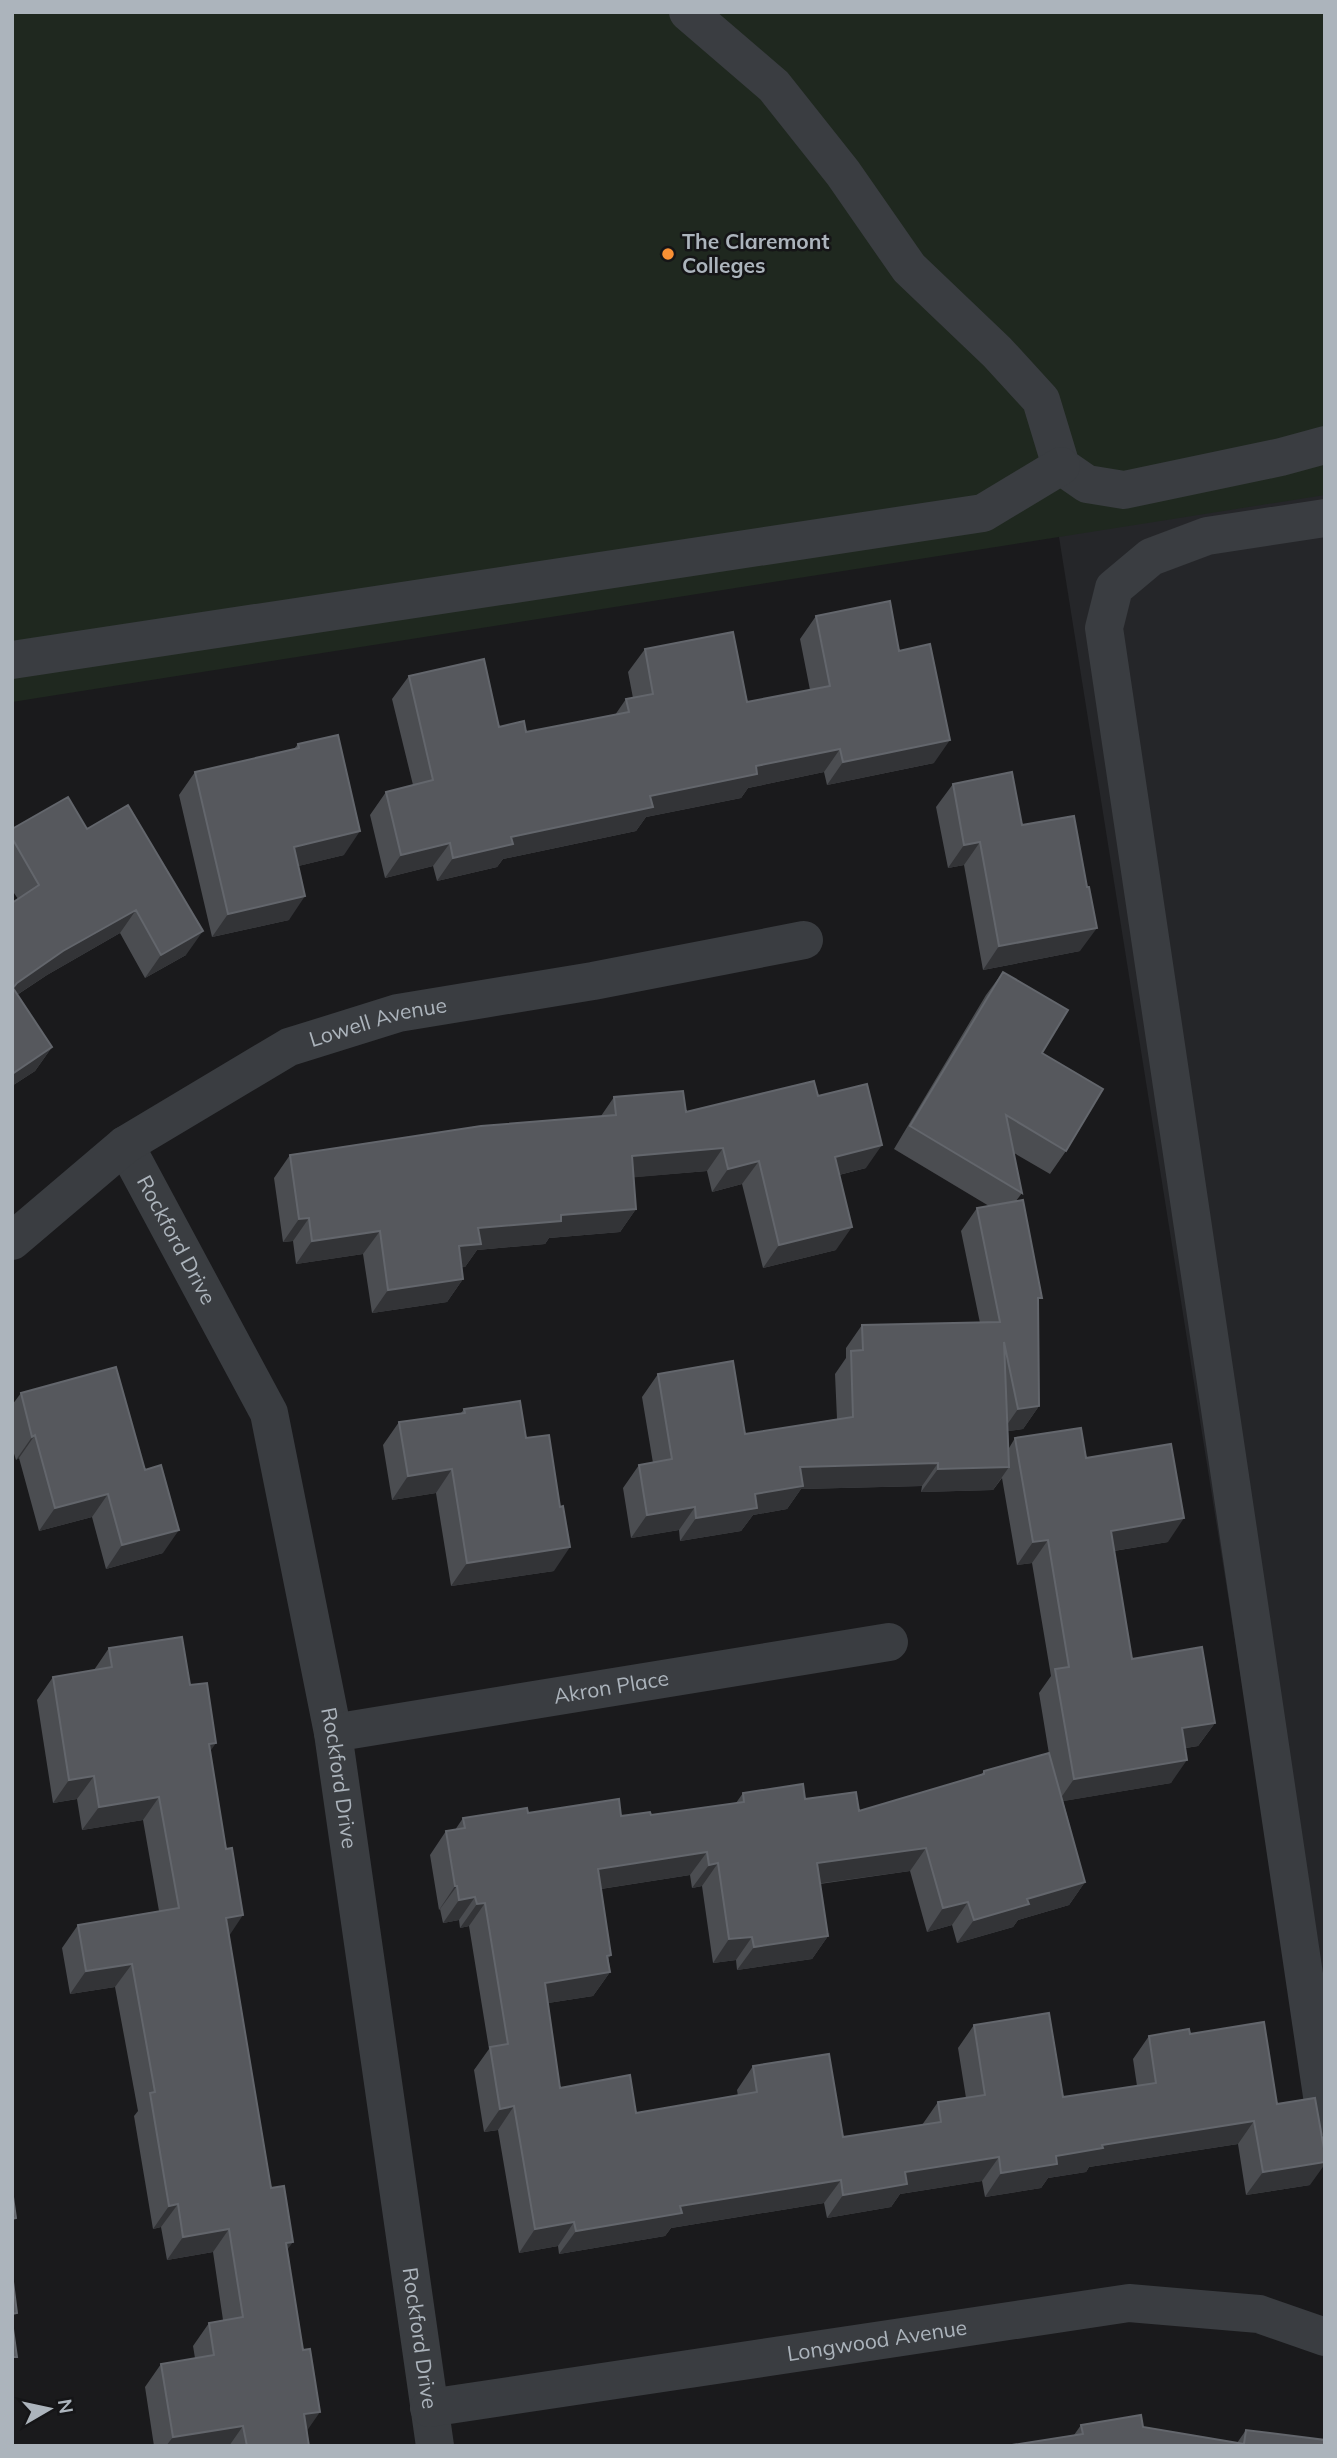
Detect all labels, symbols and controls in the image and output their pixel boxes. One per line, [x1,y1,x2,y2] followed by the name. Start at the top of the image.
[682,228,829,278] place label: The Claremont Colleges
[660,246,676,262] marker: The Claremont Colleges
[306,991,449,1052] street label: Lowell Avenue
[132,1171,222,1309] street label: Rockford Drive
[552,1664,671,1709] street label: Akron Place
[316,1705,363,1850] street label: Rockford Drive
[398,2266,444,2411] street label: Rockford Drive
[785,2313,969,2366] street label: Longwood Avenue
[14,2374,84,2444] north arrow
[53,2397,79,2415] text: N

